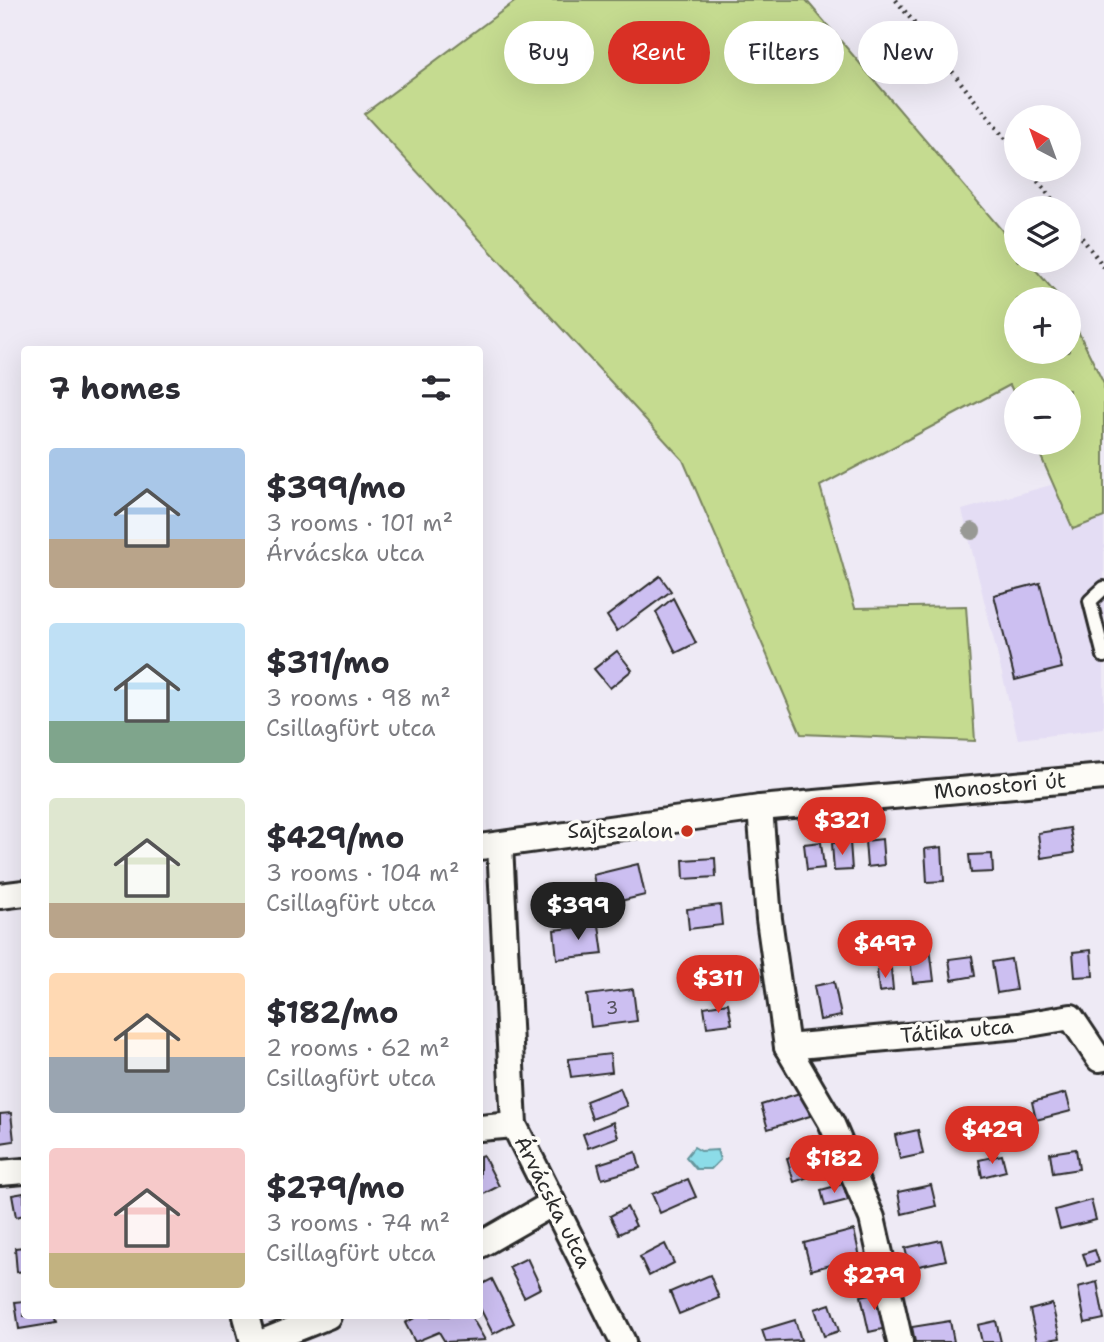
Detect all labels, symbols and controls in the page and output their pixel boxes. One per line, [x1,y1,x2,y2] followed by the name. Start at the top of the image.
[504,21,594,84] chip: Buy
[608,21,710,84] chip: Rent
[724,21,844,84] chip: Filters
[858,21,958,84] chip: New
[1004,105,1082,182] north arrow
[1004,105,1081,455] map controls
[1004,196,1081,273] button: layers
[1004,287,1081,364] button: +
[49,368,181,409] text: 7 homes
[417,369,455,407] icon: filters
[1004,378,1081,455] button: −
[266,467,406,508] text: $399/mo
[105,476,189,560] icon: home
[266,508,453,538] text: 3 rooms · 101 m²
[266,538,424,568] text: Árvácska utca
[266,642,390,683] text: $311/mo
[105,651,189,735] icon: home
[266,683,451,713] text: 3 rooms · 98 m²
[266,713,436,743] text: Csillagfürt utca
[933,766,1067,806] street label: Monostori út
[801,798,883,857] pin: $321
[814,805,870,835] text: $321
[266,817,404,858] text: $429/mo
[568,817,673,845] place label: Sajtszalon
[679,823,695,839] marker: Sajtszalon
[105,826,189,910] icon: home
[266,858,459,888] text: 3 rooms · 104 m²
[537,883,619,942] pin: $399
[266,888,436,918] text: Csillagfürt utca
[546,890,610,920] text: $399
[844,920,926,980] pin: $497
[854,928,916,958] text: $497
[677,956,759,1015] pin: $311
[692,963,744,993] text: $311
[266,992,399,1033] text: $182/mo
[606,996,618,1020] house number: 3
[105,1001,189,1085] icon: home
[899,1012,1015,1050] street label: Tátika utca
[266,1033,450,1063] text: 2 rooms · 62 m²
[266,1063,436,1093] text: Csillagfürt utca
[951,1106,1033,1166] pin: $429
[961,1114,1023,1144] text: $429
[508,1131,599,1273] street label: Árvácska utca
[793,1136,875,1195] pin: $182
[805,1143,863,1173] text: $182
[266,1167,405,1208] text: $279/mo
[105,1176,189,1260] icon: home
[266,1208,450,1238] text: 3 rooms · 74 m²
[266,1238,436,1268] text: Csillagfürt utca
[833,1252,915,1312] pin: $279
[843,1260,905,1290] text: $279

